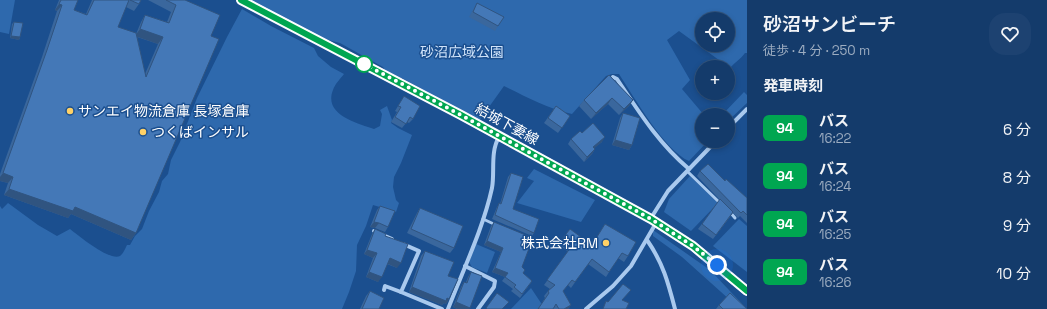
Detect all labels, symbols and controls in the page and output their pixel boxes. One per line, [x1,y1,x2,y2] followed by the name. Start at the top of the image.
[695,12,735,148] map controls
[695,12,735,52] button: locate
[763,12,896,37] text: 砂沼サンビーチ
[989,13,1031,55] button: heart
[763,42,870,59] text: 徒歩 · 4 分 · 250 m
[420,43,504,61] park label: 砂沼広域公園
[355,55,373,73] unlabelled marker
[695,60,735,100] button: +
[763,76,823,95] text: 発車時刻
[472,99,542,149] street label: 結城下妻線
[78,102,250,120] place label: サンエイ物流倉庫 長塚倉庫
[65,106,75,116] marker: サンエイ物流倉庫 長塚倉庫
[695,108,735,148] button: −
[819,111,849,130] text: バス
[776,119,794,137] text: 94
[1003,120,1031,139] text: 6 分
[151,123,249,141] place label: つくばインサル
[138,127,148,137] marker: つくばインサル
[819,130,851,147] text: 16:22
[819,159,849,178] text: バス
[776,167,794,185] text: 94
[1003,168,1031,187] text: 8 分
[819,178,851,195] text: 16:24
[819,207,849,226] text: バス
[776,215,794,233] text: 94
[1003,216,1031,235] text: 9 分
[819,226,851,243] text: 16:25
[521,234,598,252] place label: 株式会社RM
[601,238,611,248] marker: 株式会社RM
[707,255,727,275] your location
[819,255,849,274] text: バス
[776,263,794,281] text: 94
[996,264,1031,283] text: 10 分
[819,274,851,291] text: 16:26

